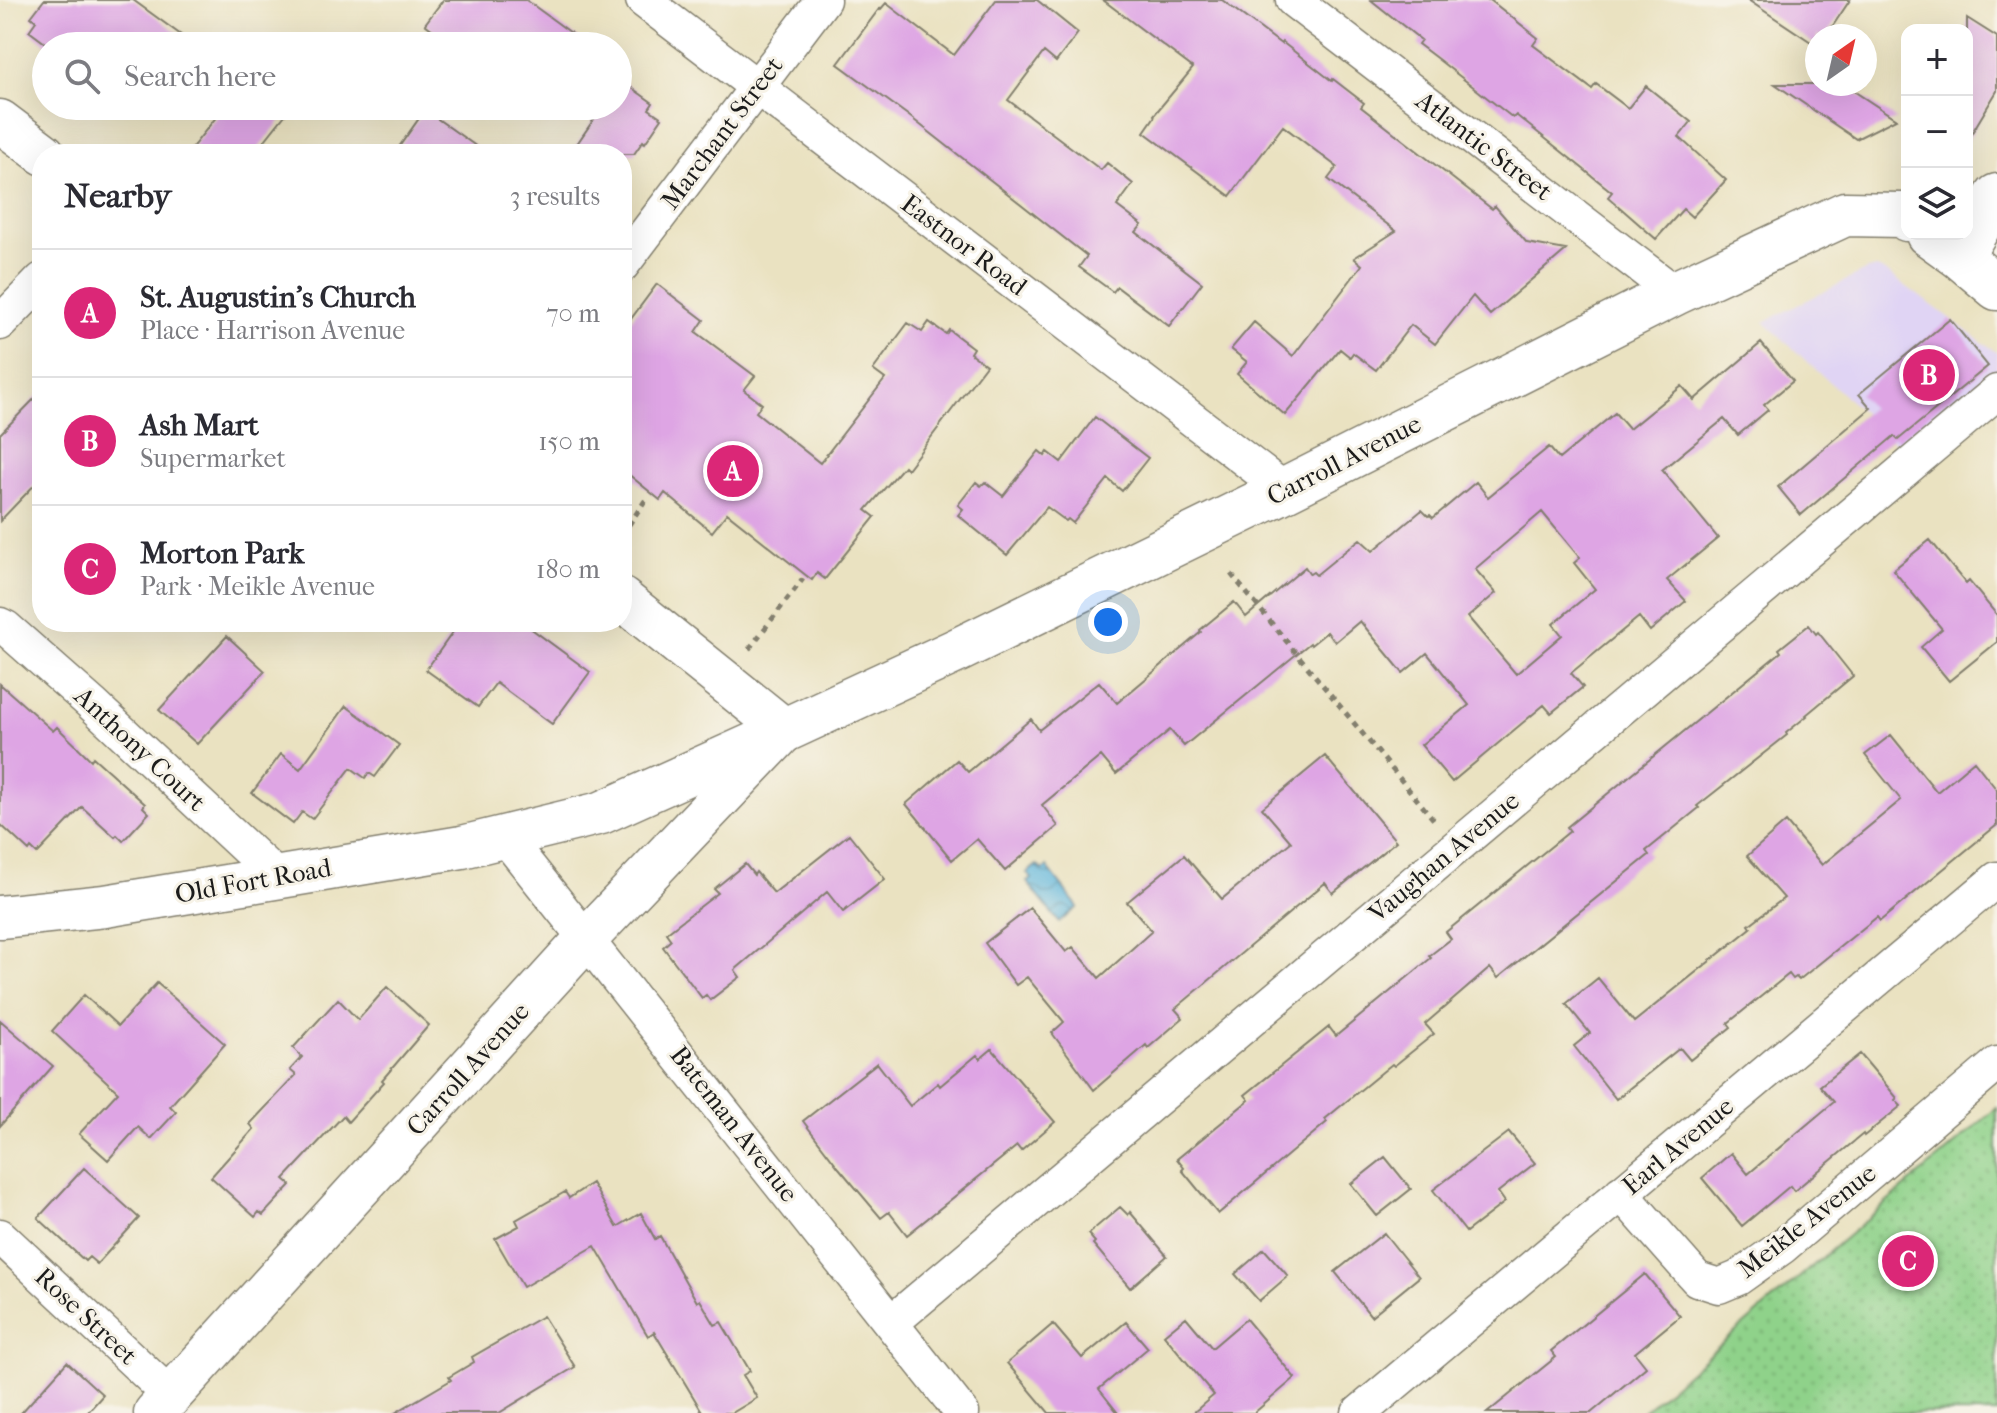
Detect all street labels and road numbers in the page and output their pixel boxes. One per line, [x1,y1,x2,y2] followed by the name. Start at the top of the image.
[655,50,790,215] street label: Marchant Street
[1409,84,1559,208] street label: Atlantic Street
[895,188,1034,303] street label: Eastnor Road
[1262,408,1426,512] street label: Carroll Avenue
[67,680,212,818] street label: Anthony Court
[1362,785,1526,930] street label: Vaughan Avenue
[172,852,334,910] street label: Old Fort Road
[400,996,536,1142] street label: Carroll Avenue
[664,1040,805,1208] street label: Bateman Avenue
[1616,1091,1740,1201] street label: Earl Avenue
[1732,1157,1882,1285] street label: Meikle Avenue
[28,1261,144,1372] street label: Rose Street

